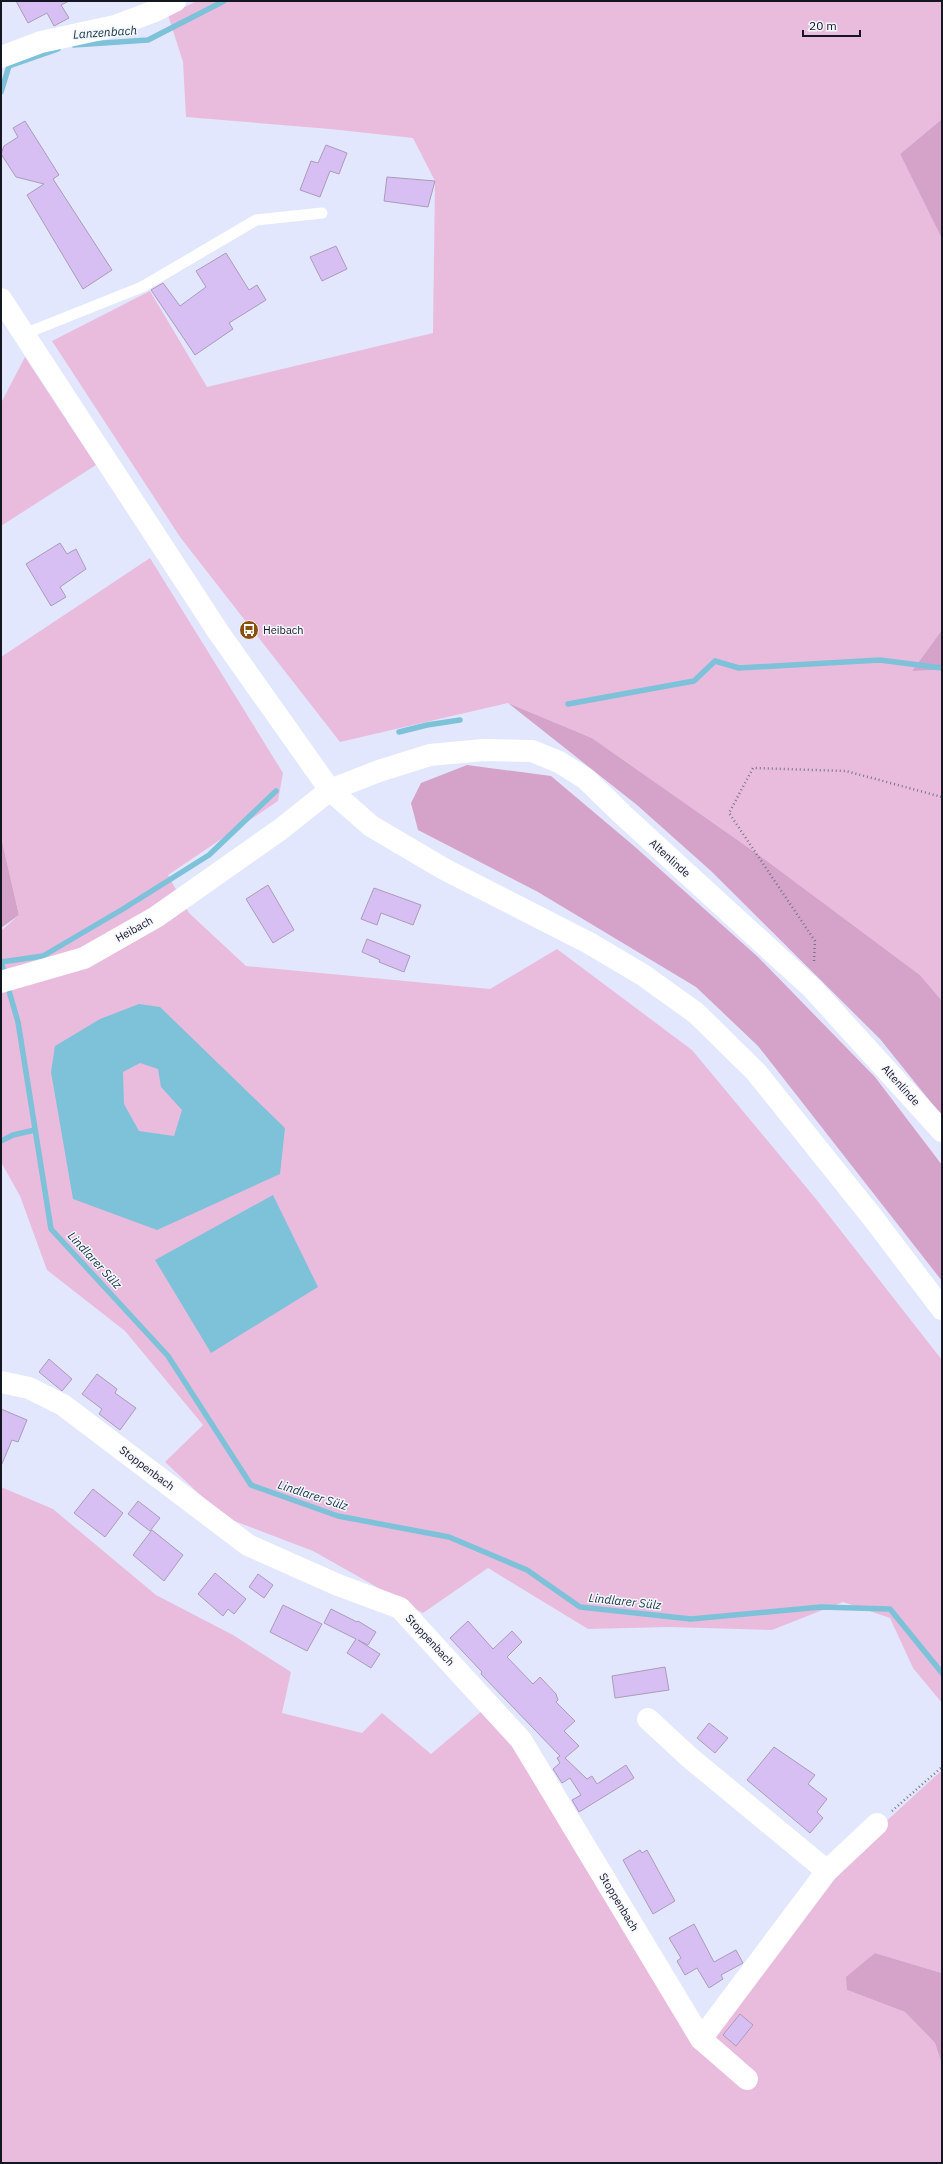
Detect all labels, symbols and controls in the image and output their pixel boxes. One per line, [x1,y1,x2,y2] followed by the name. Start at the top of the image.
[803,12,860,38] scale bar
[809,18,837,33] text: 20 m
[72,22,138,42] water label: Lanzenbach
[238,619,260,641] bus stop icon: Heibach
[263,623,304,637] place label: Heibach
[647,836,693,880] street label: Altenlinde
[113,913,155,945] street label: Heibach
[879,1062,923,1108] street label: Altenlinde
[65,1228,126,1292] water label: Lindlarer Sülz
[117,1443,177,1493] street label: Stoppenbach
[276,1477,351,1514] water label: Lindlarer Sülz
[588,1590,663,1612] water label: Lindlarer Sülz
[403,1611,457,1669] street label: Stoppenbach
[596,1870,642,1934] street label: Stoppenbach

